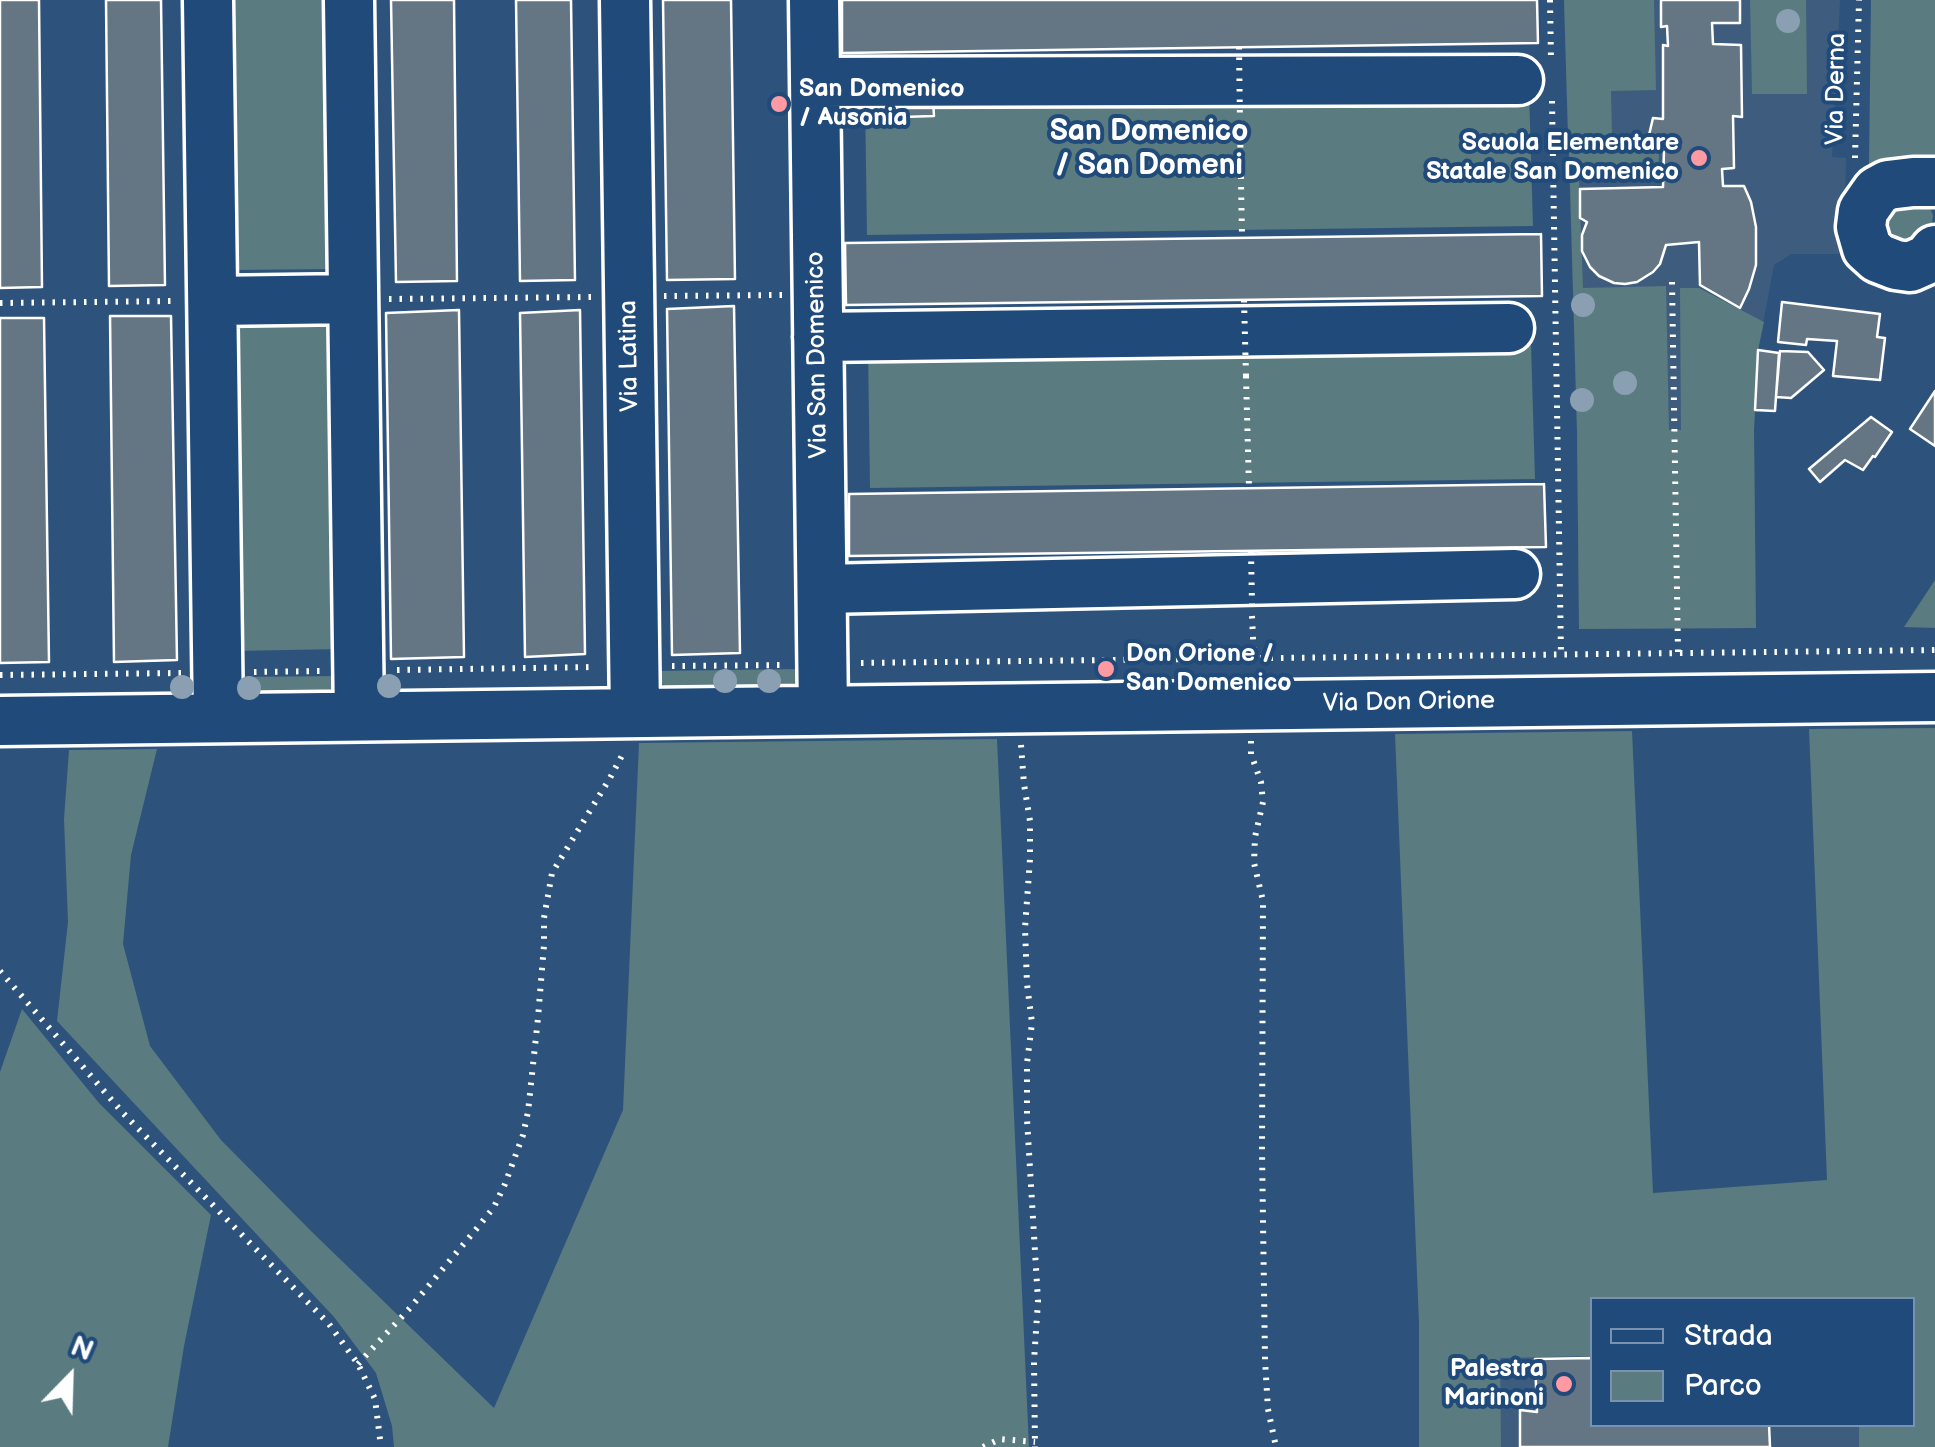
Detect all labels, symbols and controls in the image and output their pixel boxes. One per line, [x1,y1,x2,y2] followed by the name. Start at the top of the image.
[1821,33,1853,145] street label: Via Derna
[799,75,965,134] place label: San Domenico / Ausonia
[768,93,790,115] marker: San Domenico / Ausonia
[1050,114,1248,184] district label: San Domenico / San Domeni
[1426,129,1679,188] place label: Scuola Elementare Statale San Domenico
[1688,147,1710,169] marker: Scuola Elementare Statale San Domenico
[801,251,835,459] street label: Via San Domenico
[614,300,646,412] street label: Via Latina
[1126,640,1292,699] place label: Don Orione / San Domenico
[1095,658,1117,680] marker: Don Orione / San Domenico
[1323,686,1495,720] street label: Via Don Orione
[1590,1297,1915,1427] legend
[1684,1318,1773,1354] text: Strada
[20,1327,120,1427] north arrow
[66,1330,98,1368] text: N
[1444,1355,1544,1414] place label: Palestra Marinoni
[1684,1368,1762,1404] text: Parco
[1553,1373,1575,1395] marker: Palestra Marinoni

